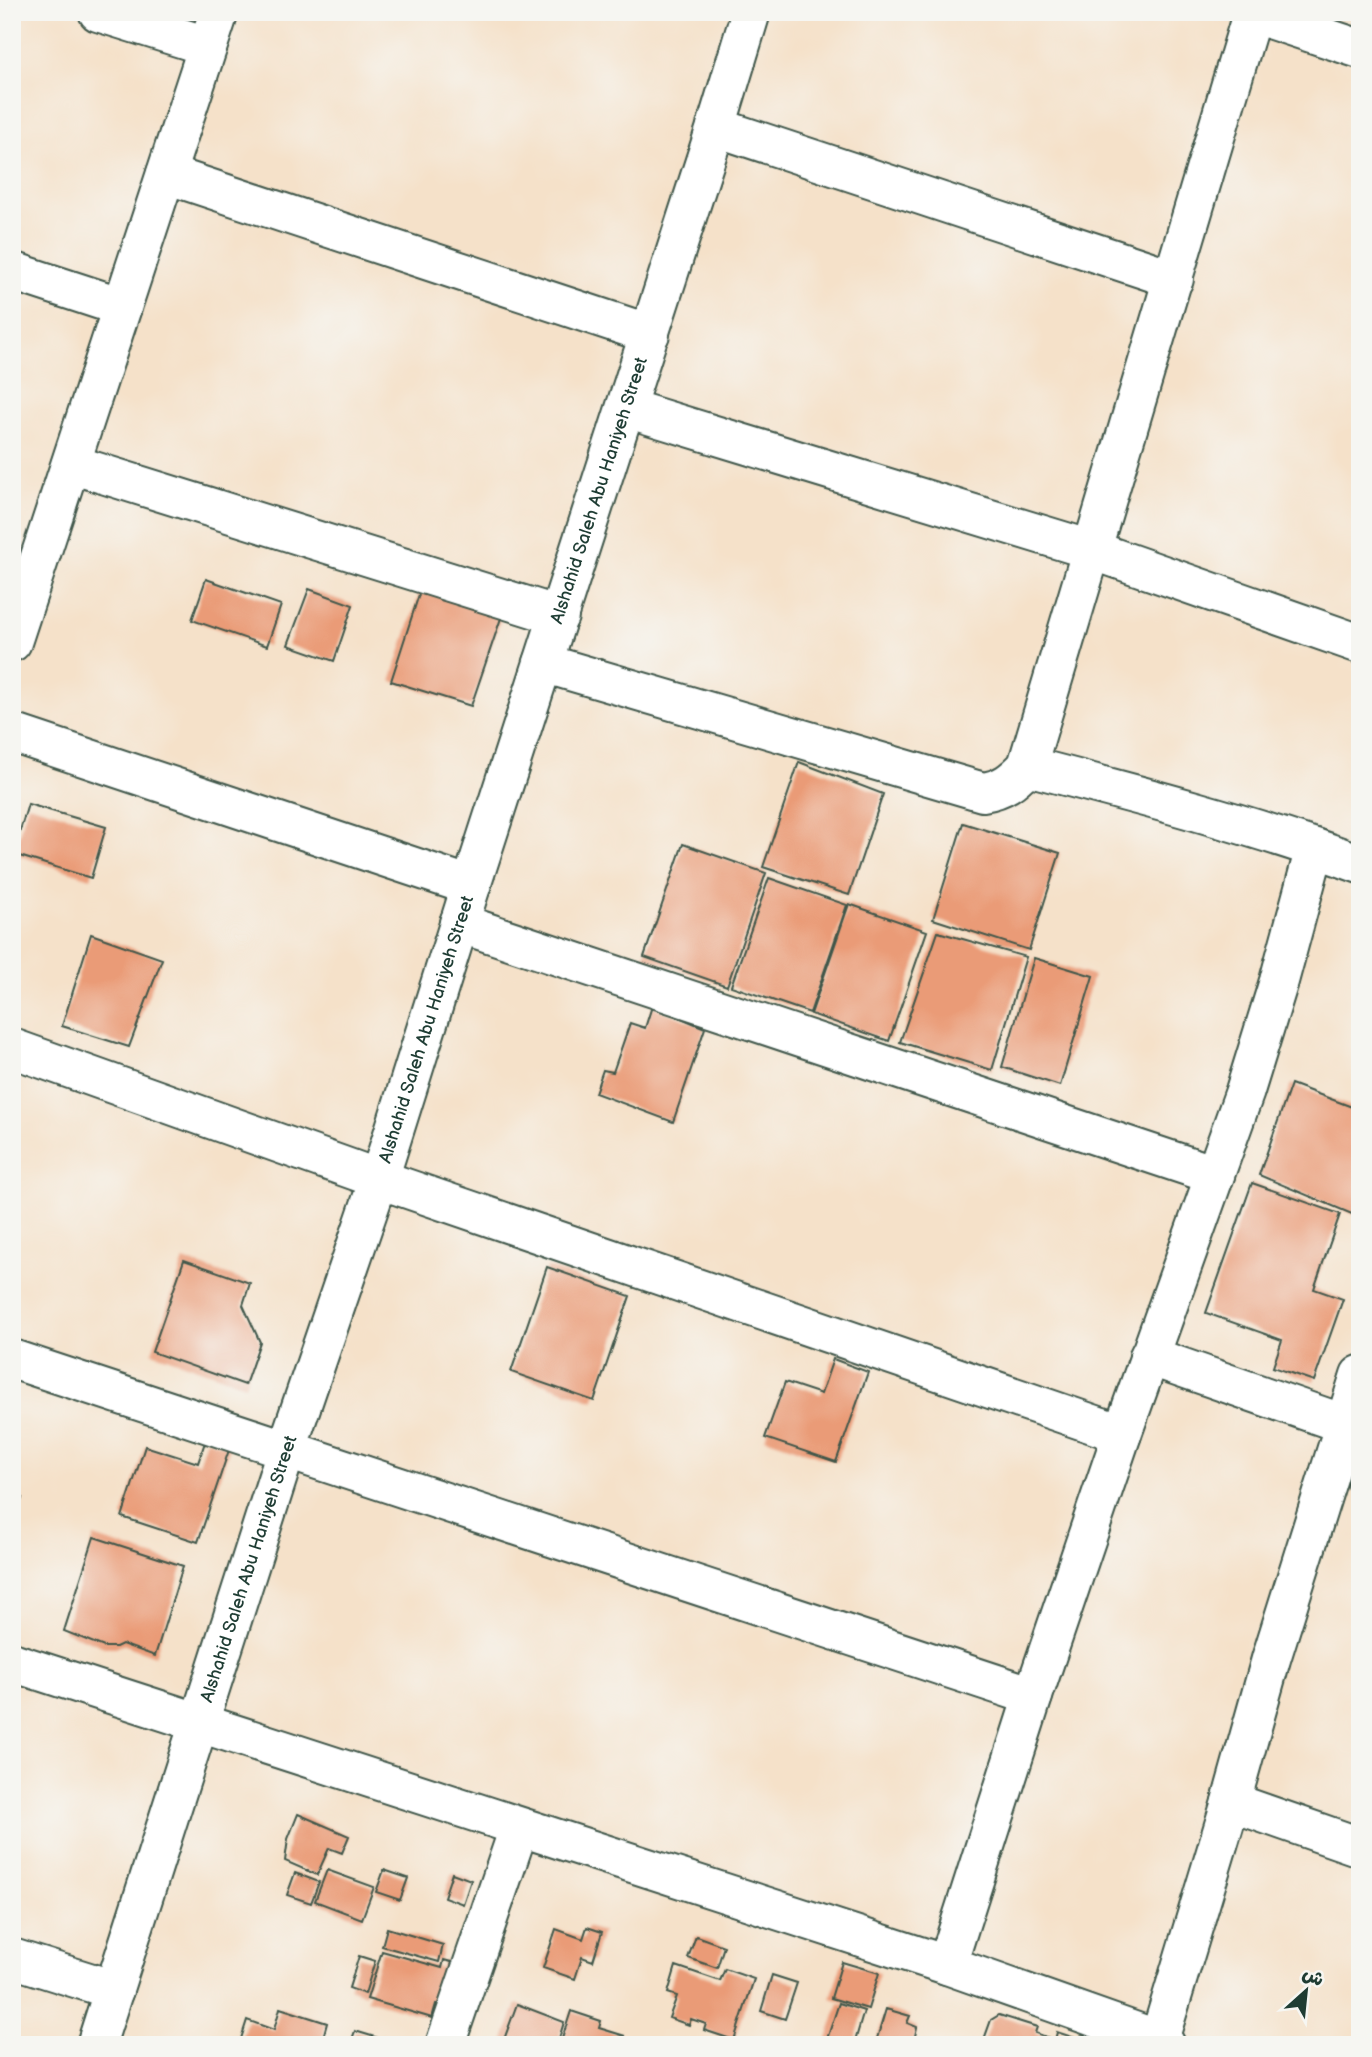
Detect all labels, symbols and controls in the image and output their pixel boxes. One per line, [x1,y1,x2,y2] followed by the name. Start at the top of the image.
[546,354,652,626] street label: Alshahid Saleh Abu Haniyeh Street
[375,893,478,1166] street label: Alshahid Saleh Abu Haniyeh Street
[196,1432,302,1705] street label: Alshahid Saleh Abu Haniyeh Street
[1270,1955,1340,2025] north arrow
[1299,1962,1328,1992] text: ش

